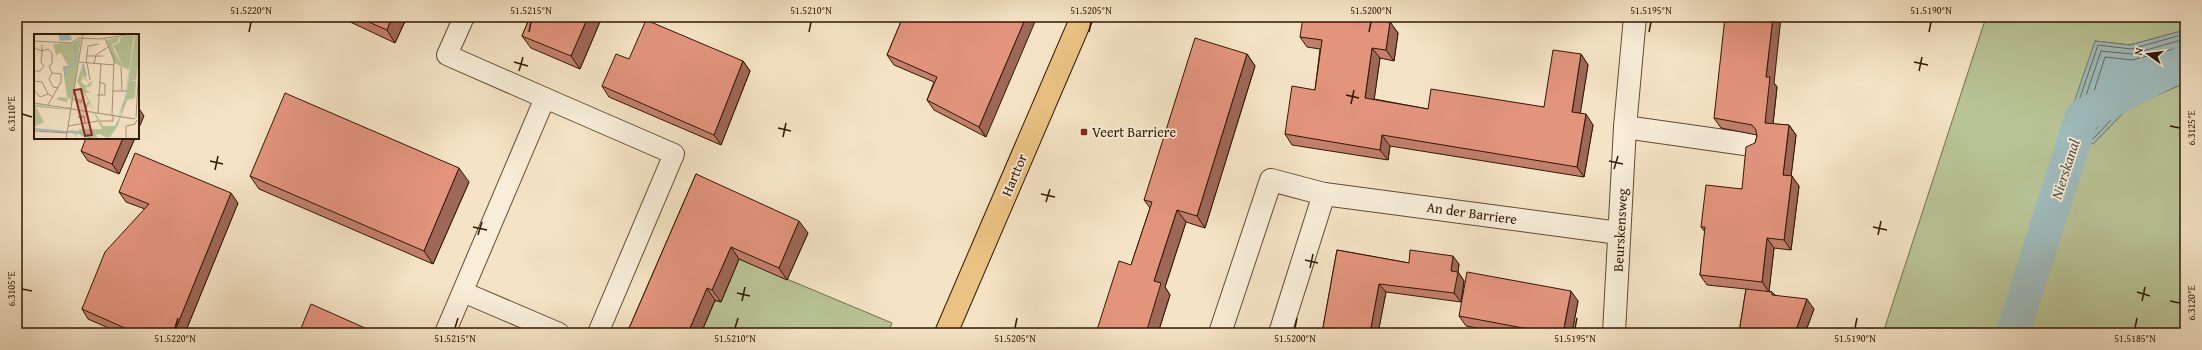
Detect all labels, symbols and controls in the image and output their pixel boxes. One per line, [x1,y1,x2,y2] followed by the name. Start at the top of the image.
[230,3,272,18] text: 51.5220°N
[510,3,552,18] text: 51.5215°N
[790,3,832,18] text: 51.5210°N
[1070,3,1112,18] text: 51.5205°N
[1350,3,1392,18] text: 51.5200°N
[1630,3,1672,18] text: 51.5195°N
[1910,3,1952,18] text: 51.5190°N
[34,34,139,139] inset map
[2128,34,2168,74] north arrow
[2130,45,2147,57] text: N
[4,96,19,132] text: 6.3110°E
[2184,110,2199,146] text: 6.3125°E
[1092,122,1176,142] place label: Veert Barriere
[1079,127,1089,137] marker: Veert Barriere
[2045,136,2085,202] water label: Nierskanal
[996,150,1032,199] street label: Harttor
[1608,188,1632,272] street label: Beurskensweg
[1426,197,1519,229] street label: An der Barriere
[4,271,19,307] text: 6.3105°E
[2184,285,2199,321] text: 6.3120°E
[154,331,196,346] text: 51.5220°N
[434,331,476,346] text: 51.5215°N
[714,331,756,346] text: 51.5210°N
[994,331,1036,346] text: 51.5205°N
[1274,331,1316,346] text: 51.5200°N
[1554,331,1596,346] text: 51.5195°N
[1834,331,1876,346] text: 51.5190°N
[2114,331,2156,346] text: 51.5185°N

